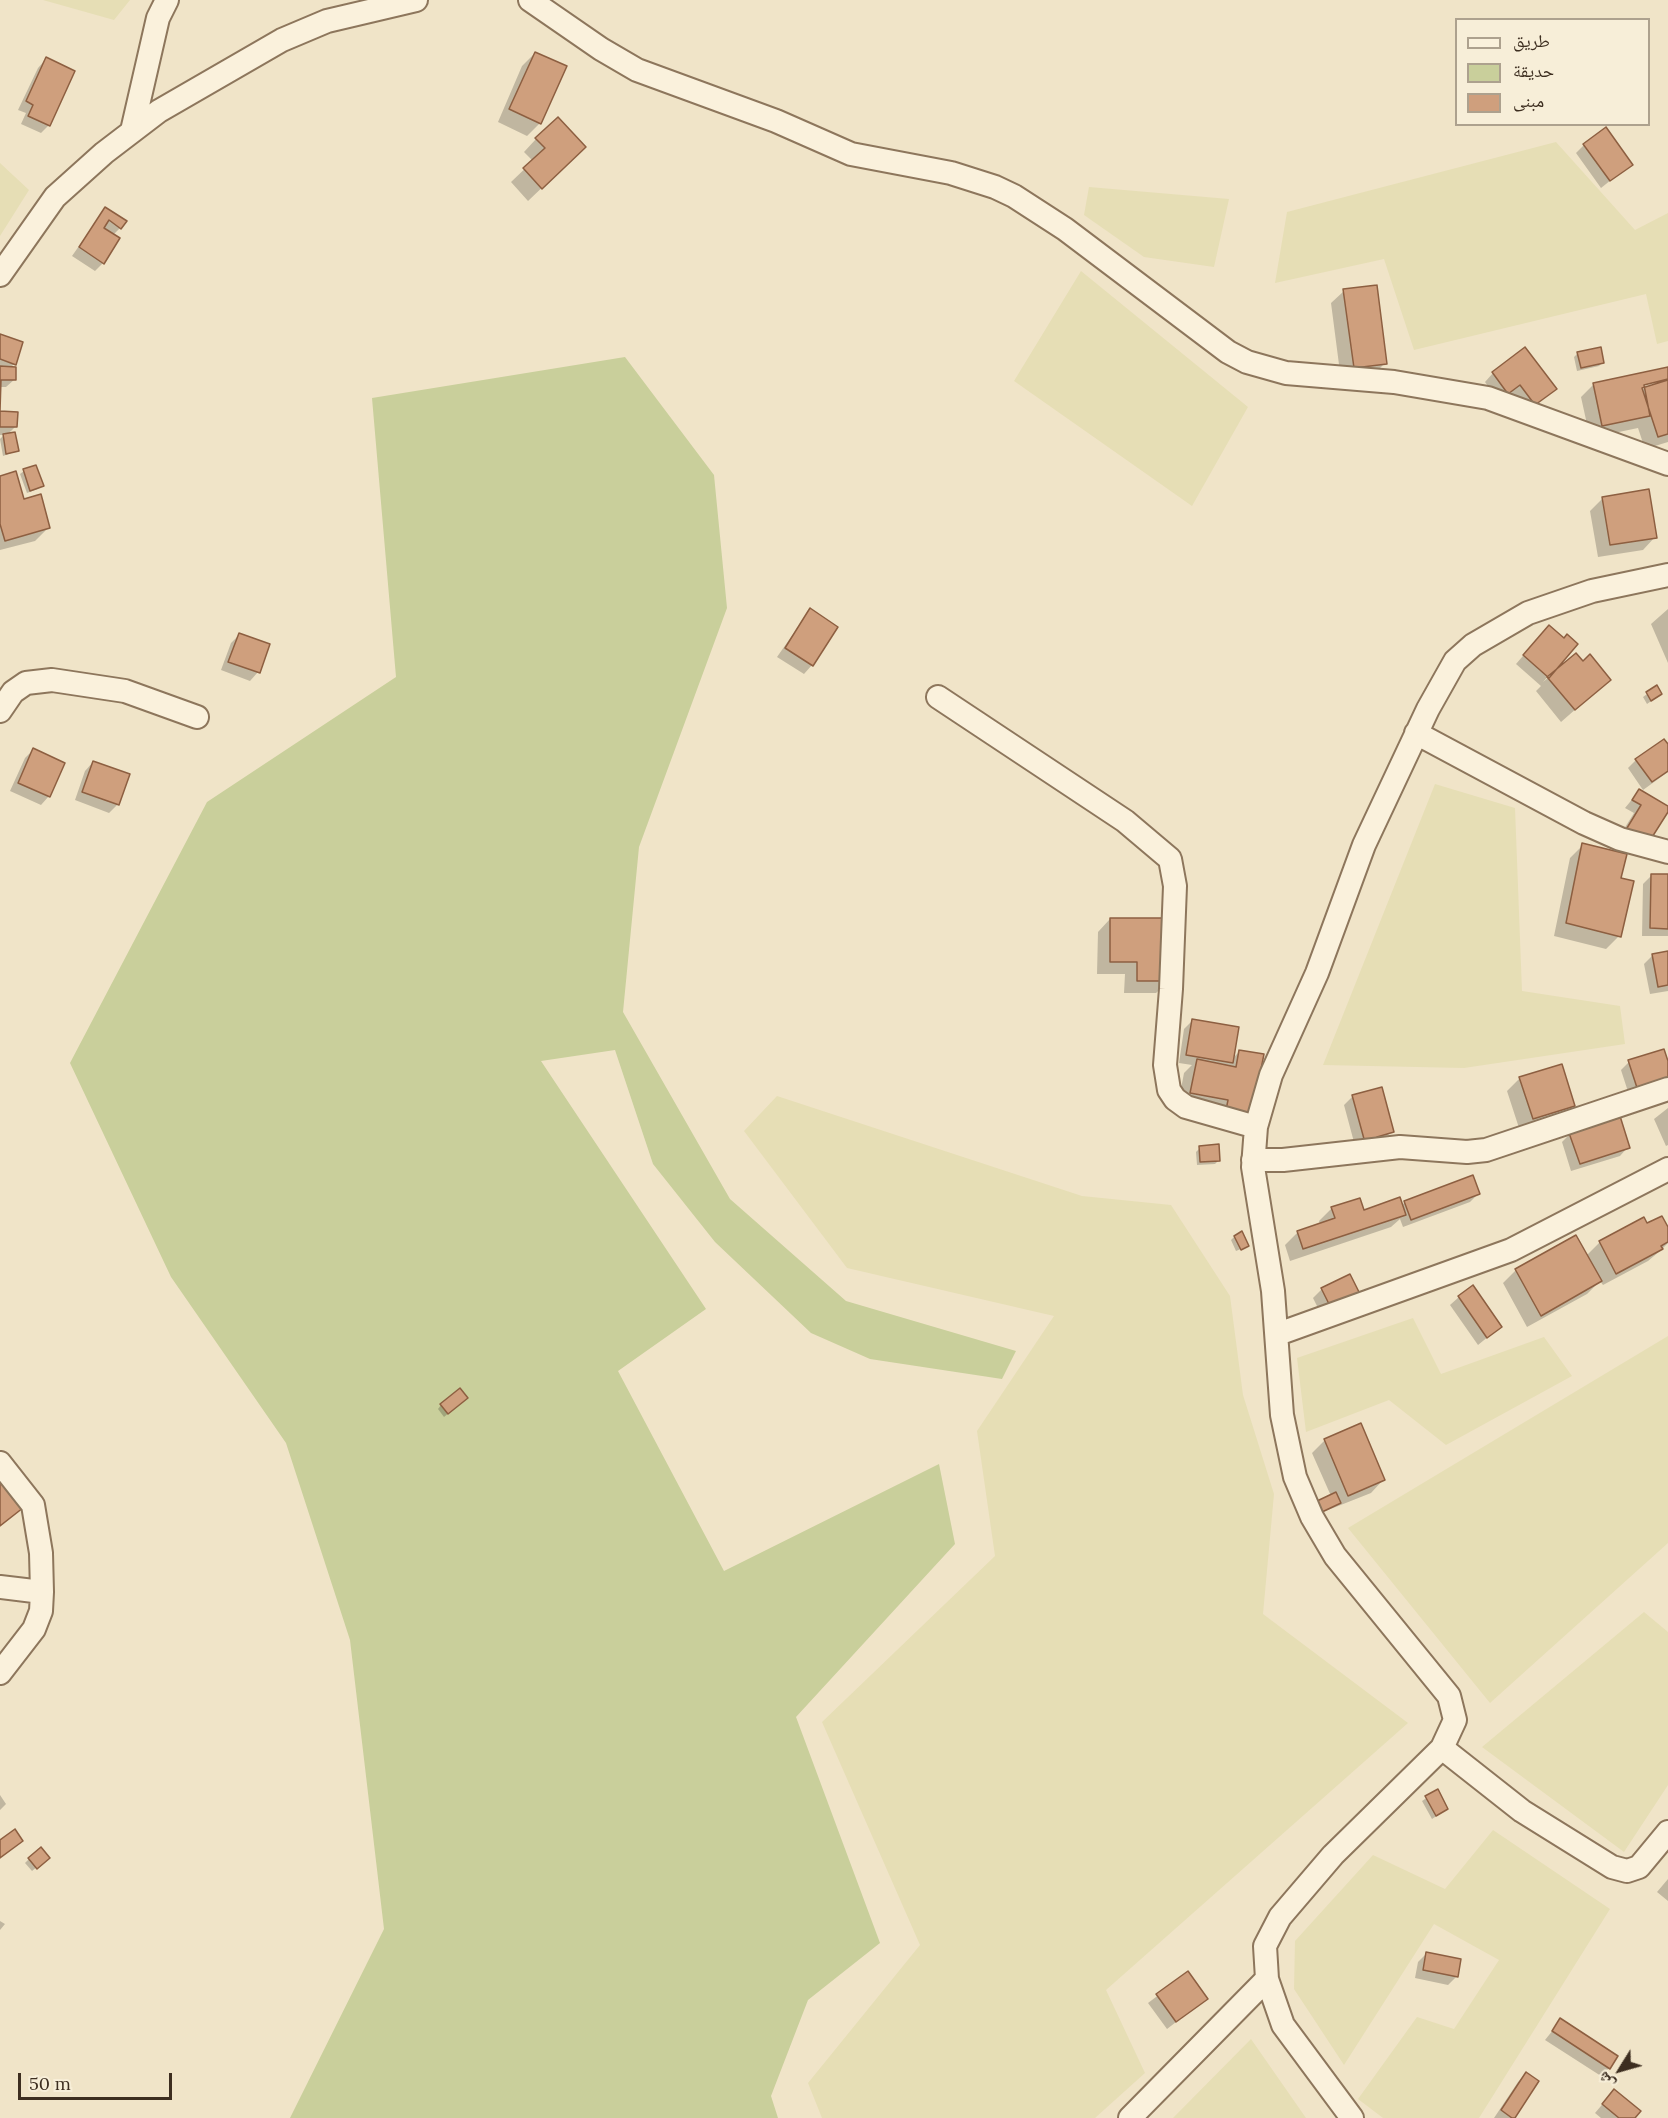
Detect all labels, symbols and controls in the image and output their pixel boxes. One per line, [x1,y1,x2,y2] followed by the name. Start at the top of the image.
[1455,18,1650,126] legend
[1513,29,1550,52] text: طريق
[1513,59,1554,82] text: حديقة
[1513,89,1544,112] text: مبنى
[1590,2040,1650,2100] north arrow
[21,2061,176,2099] scale bar
[1593,2068,1619,2094] text: ش
[29,2072,71,2095] text: 50 m

